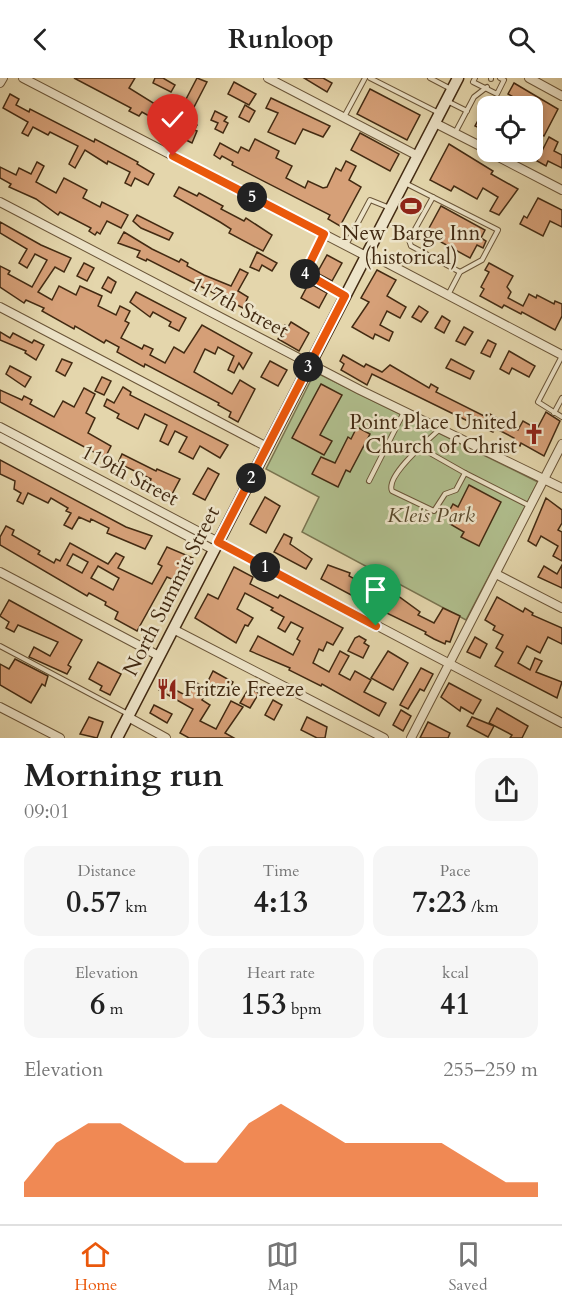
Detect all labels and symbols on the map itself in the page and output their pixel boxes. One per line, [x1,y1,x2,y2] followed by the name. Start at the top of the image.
[147,94,198,156] pin
[237,182,267,212] pin: 5
[399,194,423,218] sports icon: New Barge Inn (historical)
[342,219,481,272] place label: New Barge Inn (historical)
[290,259,320,289] pin: 4
[186,270,294,345] street label: 117th Street
[293,352,323,382] pin: 3
[349,408,517,461] place label: Point Place United Church of Christ
[522,422,546,446] church icon: Point Place United Church of Christ
[76,438,184,513] street label: 119th Street
[236,463,266,493] pin: 2
[116,501,227,681] street label: North Summit Street
[387,501,475,530] park label: Kleis Park
[250,552,280,582] pin: 1
[350,564,401,626] pin
[184,675,304,704] place label: Fritzie Freeze
[155,677,179,701] restaurant icon: Fritzie Freeze

